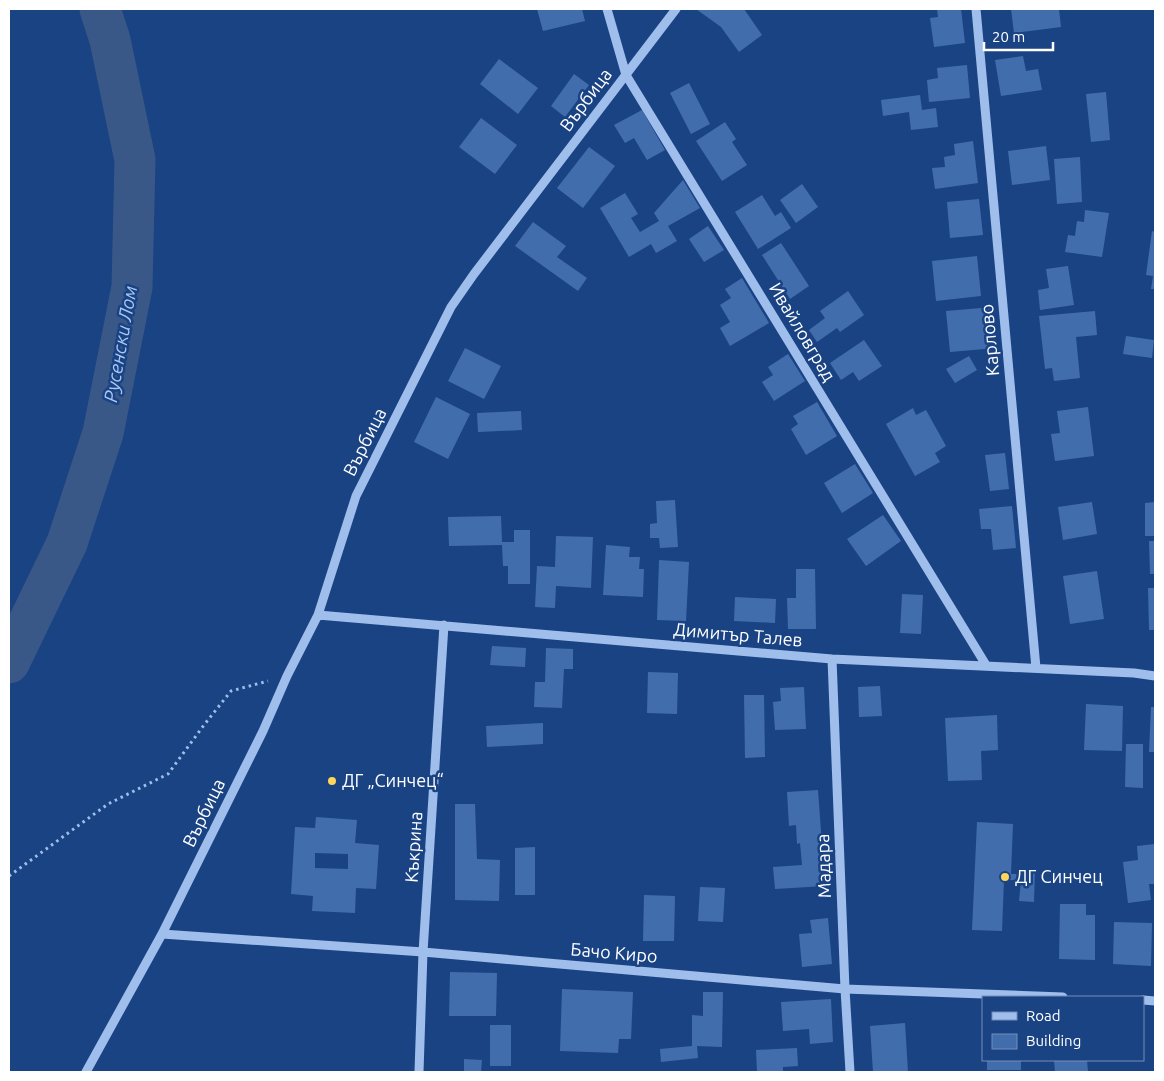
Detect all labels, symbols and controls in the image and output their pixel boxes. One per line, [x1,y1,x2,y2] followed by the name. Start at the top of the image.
[984,20,1053,52] scale bar
[992,28,1025,45] text: 20 m
[555,64,615,135] street label: Върбица
[766,279,840,385] street label: Ивайловград
[99,284,141,404] water label: Русенски Лом
[976,303,1002,377] street label: Карлово
[339,404,390,479] street label: Върбица
[673,618,803,650] street label: Димитър Талев
[342,770,444,790] place label: ДГ „Синчец“
[178,775,228,850] street label: Върбица
[326,775,338,787] marker: ДГ „Синчец“
[401,811,425,883] street label: Къкрина
[812,833,834,899] street label: Мадара
[1015,866,1103,886] place label: ДГ Синчец
[999,871,1011,883] marker: ДГ Синчец
[570,938,658,966] street label: Бачо Киро
[982,996,1144,1061] legend
[1026,1007,1061,1024] text: Road
[1026,1032,1081,1049] text: Building

